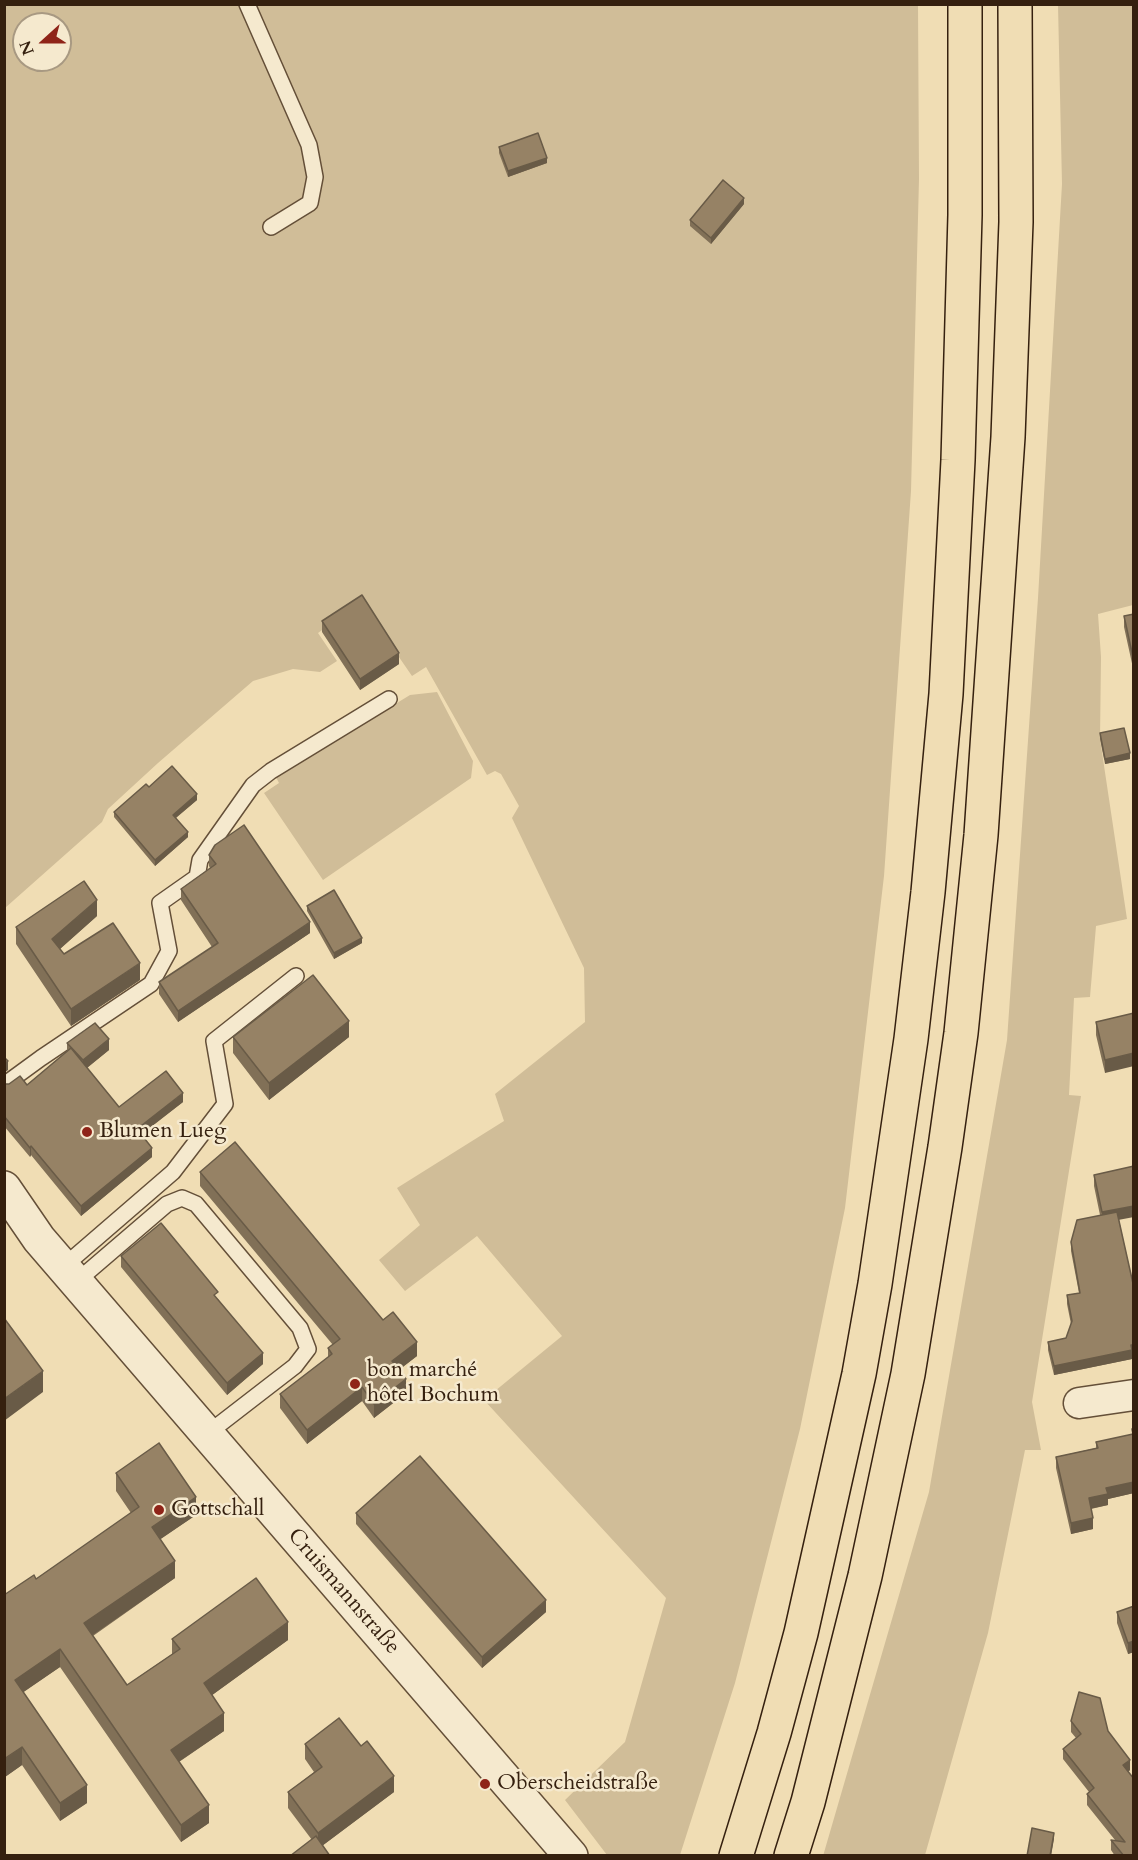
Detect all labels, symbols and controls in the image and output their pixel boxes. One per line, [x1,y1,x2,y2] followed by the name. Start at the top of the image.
[12,12,72,72] north arrow
[14,37,40,58] text: N
[99,1119,226,1145] place label: Blumen Lueg
[80,1125,94,1139] marker: Blumen Lueg
[367,1358,499,1410] place label: bon marché hôtel Bochum
[348,1377,362,1391] marker: bon marché hôtel Bochum
[171,1497,264,1523] place label: Gottschall
[152,1503,166,1517] marker: Gottschall
[281,1524,405,1660] street label: Cruismannstraße
[497,1771,658,1797] place label: Oberscheidstraße
[478,1777,492,1791] marker: Oberscheidstraße

